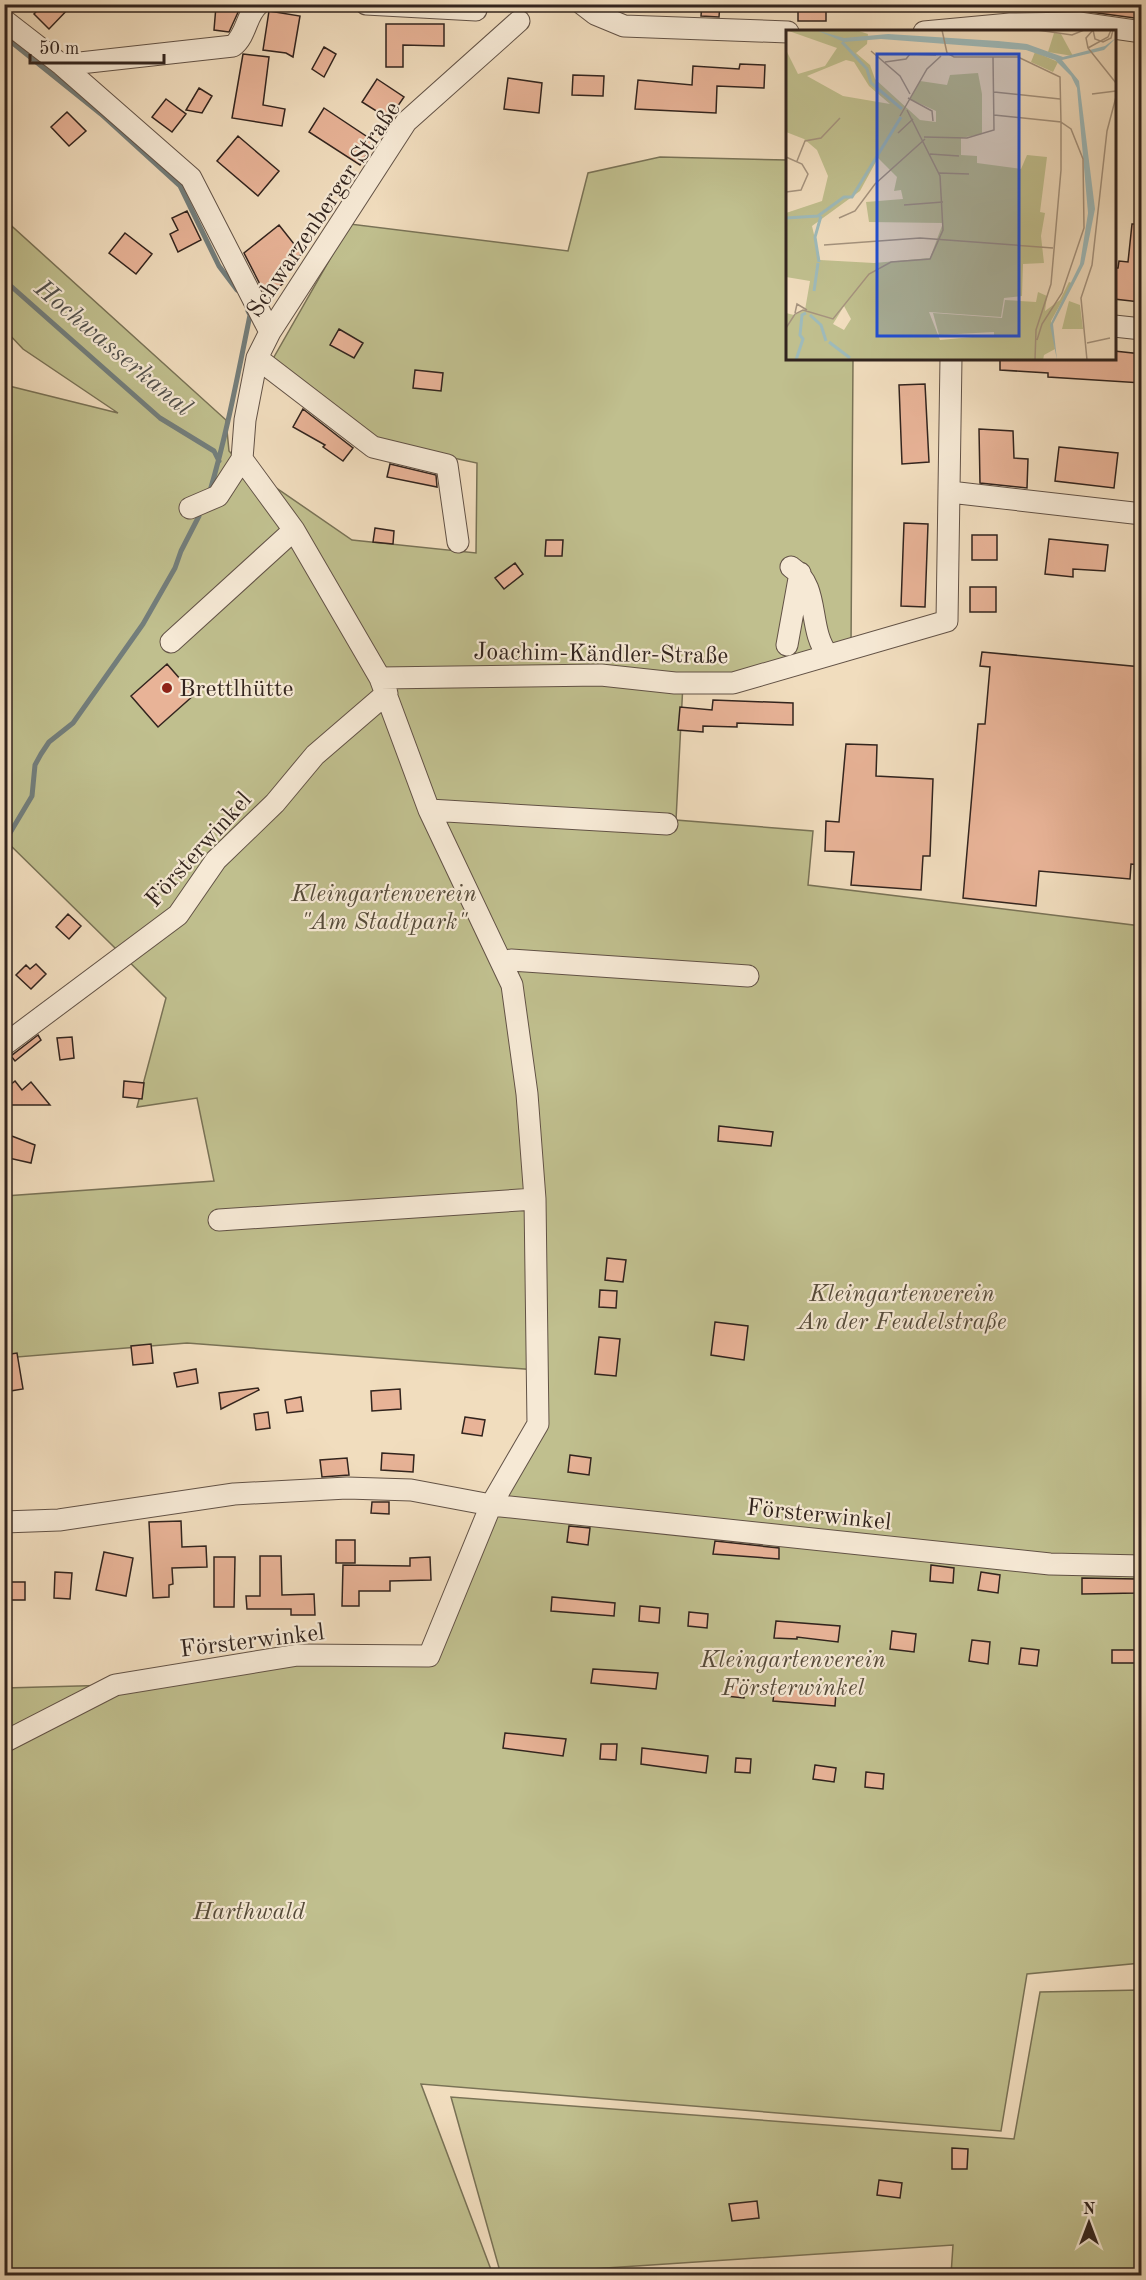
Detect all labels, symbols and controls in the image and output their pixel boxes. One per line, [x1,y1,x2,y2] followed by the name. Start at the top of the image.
[30,27,164,65] scale bar
[786,30,1116,360] inset map
[39,40,79,58] text: 50 m
[243,98,406,322] street label: Schwarzenberger Straße
[28,275,197,422] water label: Hochwasserkanal
[473,641,729,669] street label: Joachim-Kändler-Straße
[179,678,293,702] place label: Brettlhütte
[160,681,174,695] marker: Brettlhütte
[142,788,257,913] street label: Försterwinkel
[290,883,477,935] park label: Kleingartenverein "Am Stadtpark"
[795,1283,1007,1335] park label: Kleingartenverein An der Feudelstraße
[745,1496,893,1536] street label: Försterwinkel
[178,1621,326,1663] street label: Försterwinkel
[699,1649,886,1701] park label: Kleingartenverein Försterwinkel
[192,1901,305,1925] park label: Harthwald
[1059,2193,1119,2253] north arrow
[1083,2202,1096,2218] text: N

